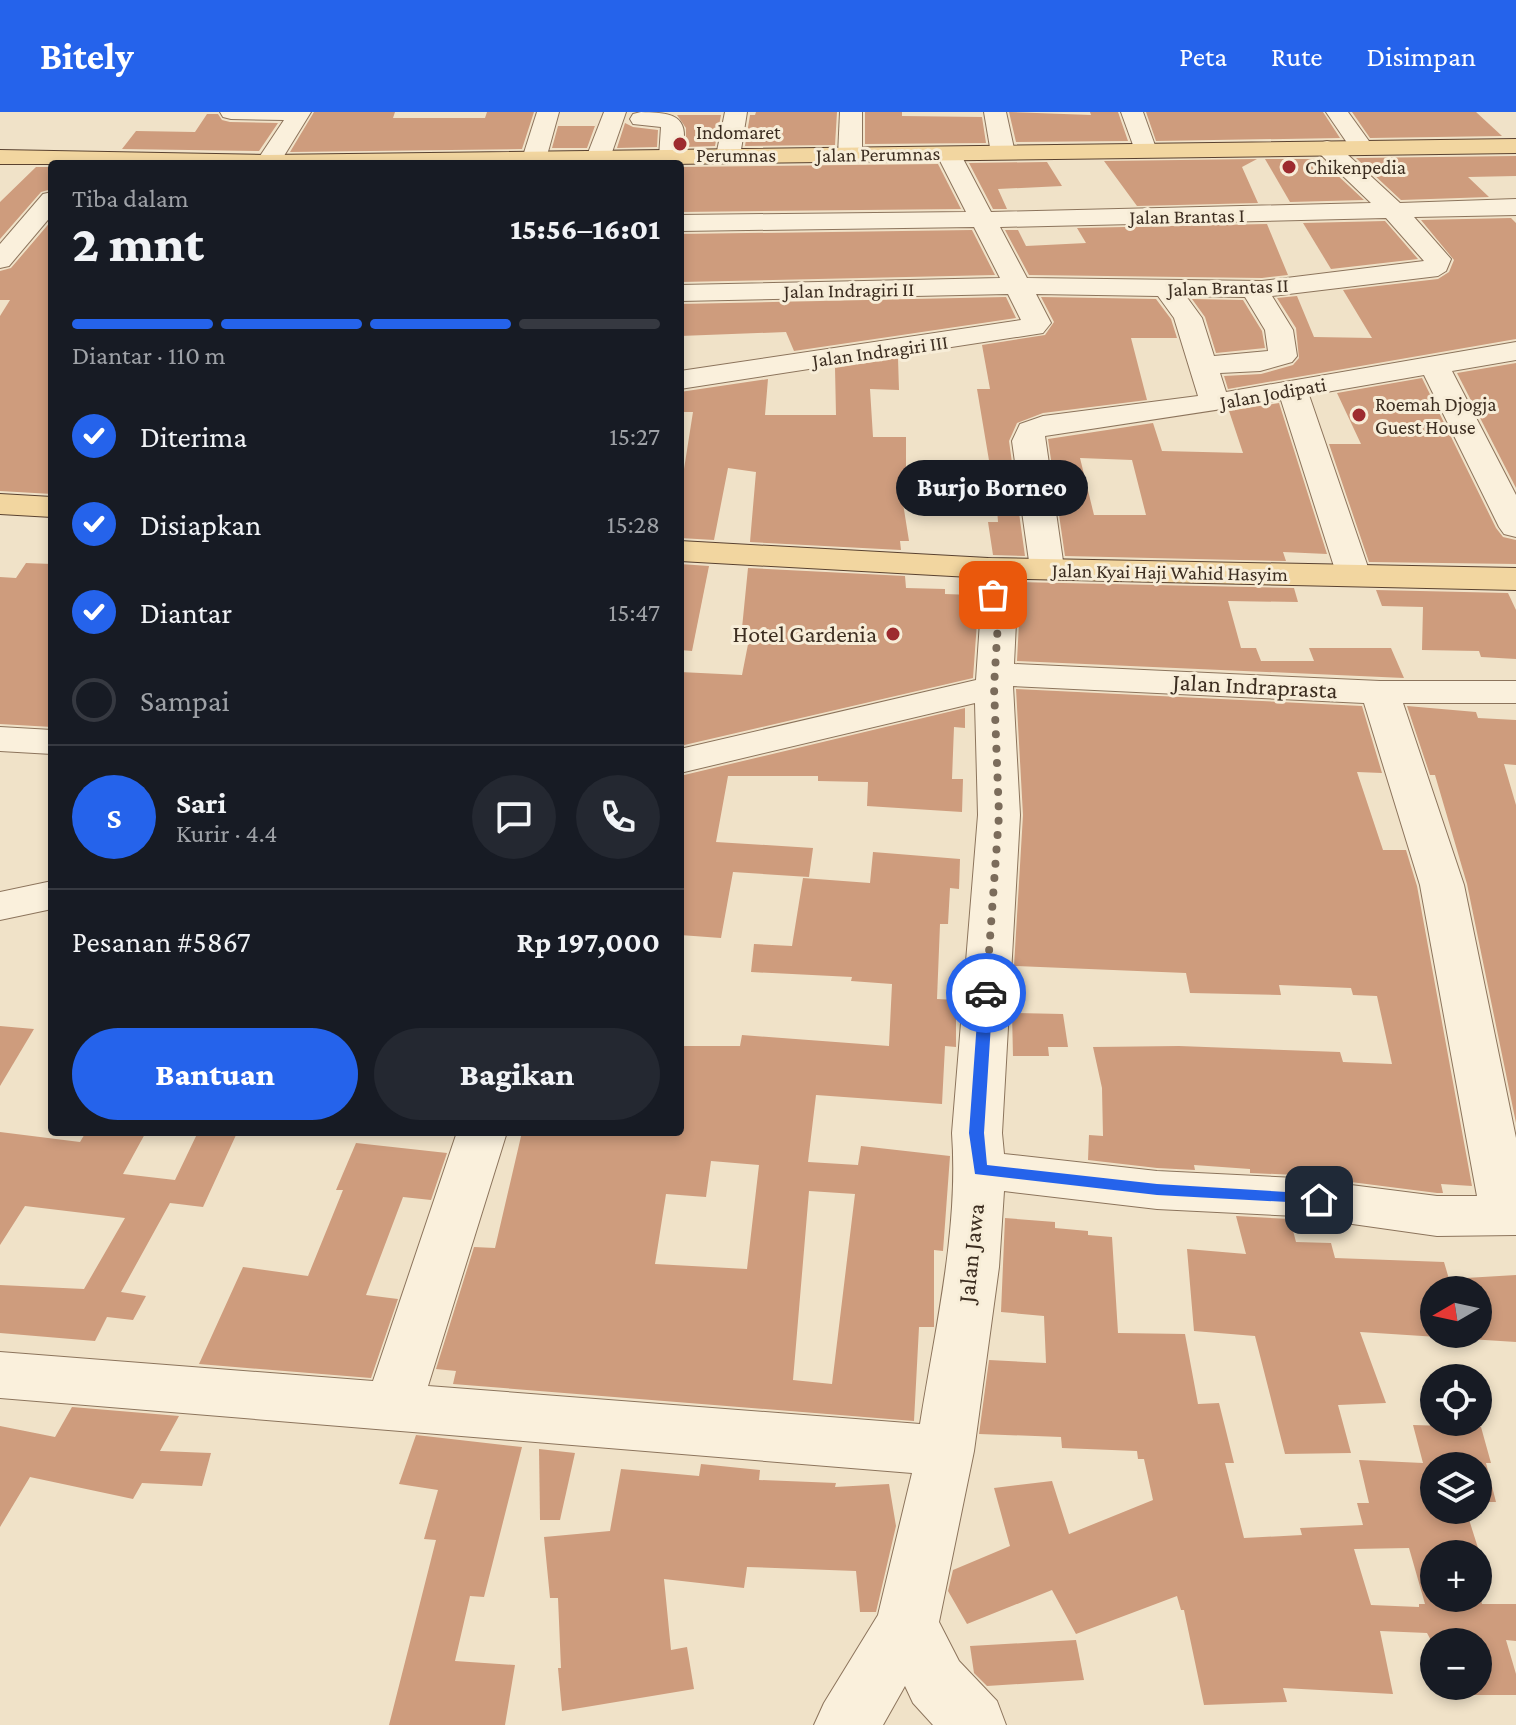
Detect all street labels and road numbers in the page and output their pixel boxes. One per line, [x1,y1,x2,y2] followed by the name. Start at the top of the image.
[814,142,940,167] street label: Jalan Perumnas
[1127,204,1245,229] street label: Jalan Brantas I
[1165,274,1289,301] street label: Jalan Brantas II
[782,278,914,303] street label: Jalan Indragiri II
[809,331,949,373] street label: Jalan Indragiri III
[1216,373,1328,414] street label: Jalan Jodipati
[1050,559,1288,586] street label: Jalan Kyai Haji Wahid Hasyim
[1170,668,1338,703] street label: Jalan Indraprasta
[952,1202,989,1306] street label: Jalan Jawa

